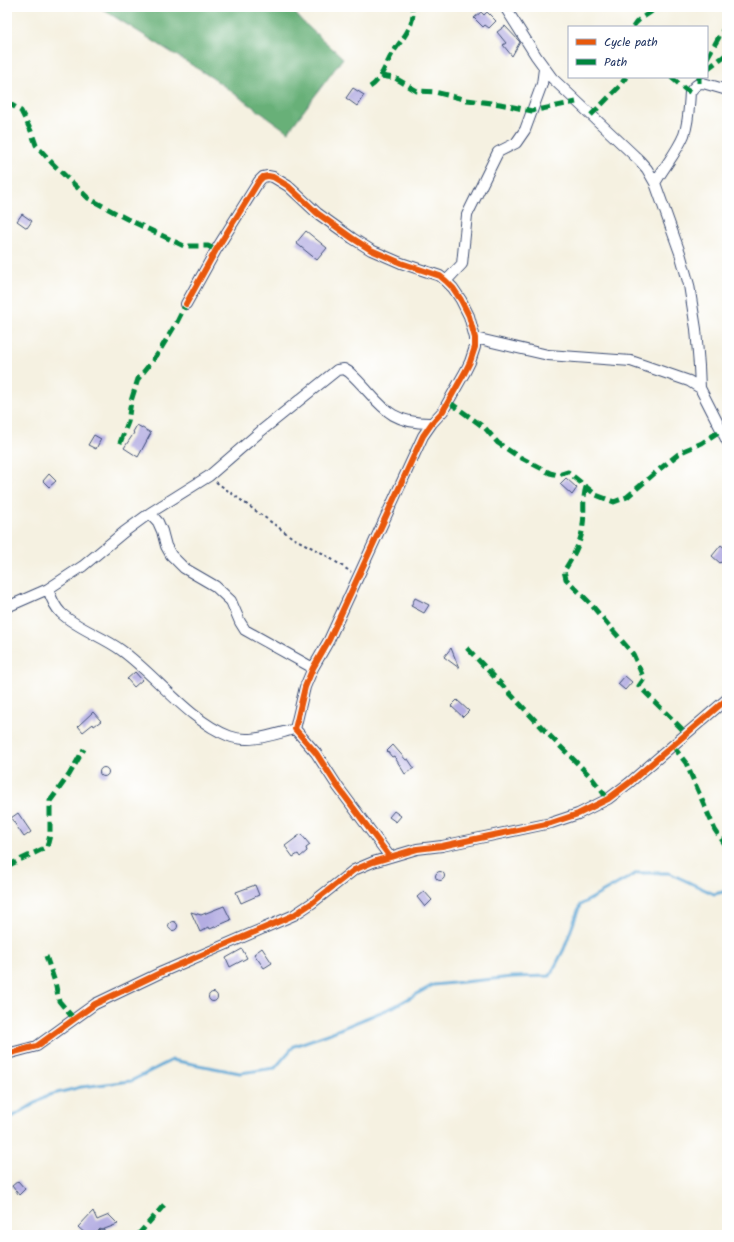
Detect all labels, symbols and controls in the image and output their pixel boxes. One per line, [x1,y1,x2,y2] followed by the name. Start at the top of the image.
[568,26,708,78] legend
[604,33,658,52] text: Cycle path
[604,53,627,72] text: Path

